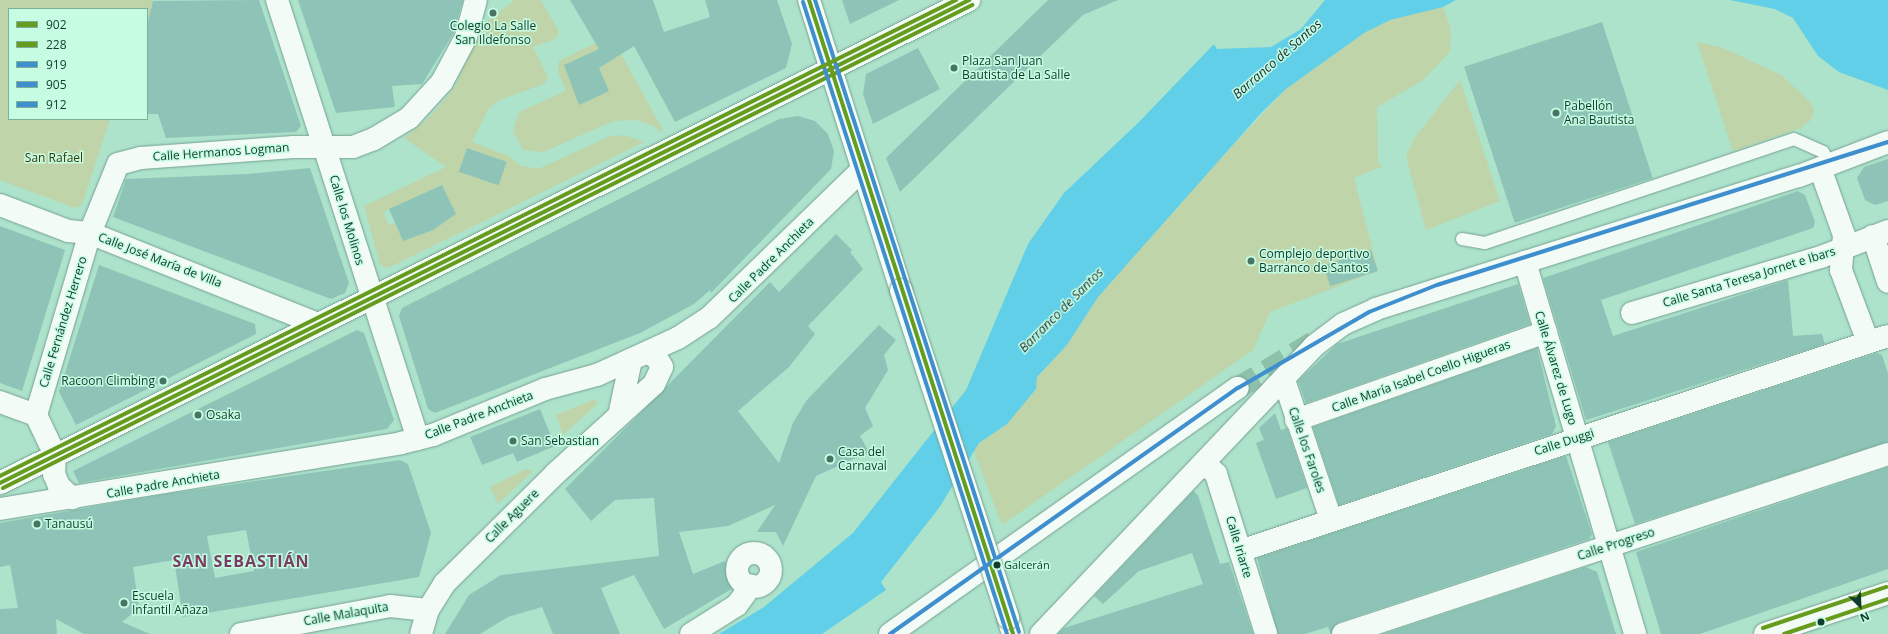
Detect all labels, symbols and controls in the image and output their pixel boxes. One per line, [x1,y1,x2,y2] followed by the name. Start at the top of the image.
[8,8,148,120] legend
[488,8,498,18] marker: Colegio La Salle San Ildefonso
[46,16,67,33] text: 902
[1229,16,1325,102] water label: Barranco de Santos
[450,19,536,47] place label: Colegio La Salle San Ildefonso
[46,36,67,53] text: 228
[962,54,1070,82] place label: Plaza San Juan Bautista de La Salle
[46,56,67,73] text: 919
[949,63,959,73] marker: Plaza San Juan Bautista de La Salle
[46,76,67,93] text: 905
[46,96,67,113] text: 912
[1564,99,1634,127] place label: Pabellón Ana Bautista
[1551,108,1561,118] marker: Pabellón Ana Bautista
[152,140,290,164] street label: Calle Hermanos Logman
[25,151,83,165] park label: San Rafael
[326,173,368,267] street label: Calle los Molinos
[725,214,817,306] street label: Calle Padre Anchieta
[96,230,224,290] street label: Calle José María de Villa
[1661,244,1837,310] street label: Calle Santa Teresa Jornet e Ibars
[1259,247,1369,275] place label: Complejo deportivo Barranco de Santos
[36,255,90,389] street label: Calle Fernández Herrero
[1246,256,1256,266] marker: Complejo deportivo Barranco de Santos
[1016,265,1106,355] water label: Barranco de Santos
[1532,309,1580,427] street label: Calle Álvarez de Lugo
[1330,337,1512,415] street label: Calle María Isabel Coello Higueras
[61,374,155,388] place label: Racoon Climbing
[158,376,168,386] marker: Racoon Climbing
[423,388,535,442] street label: Calle Padre Anchieta
[1286,405,1328,495] street label: Calle los Faroles
[206,408,241,422] place label: Osaka
[193,410,203,420] marker: Osaka
[1532,426,1596,458] street label: Calle Duggi
[521,434,599,448] place label: San Sebastian
[508,436,518,446] marker: San Sebastian
[838,445,887,473] place label: Casa del Carnaval
[825,454,835,464] marker: Casa del Carnaval
[105,467,221,501] street label: Calle Padre Anchieta
[482,486,542,546] street label: Calle Aguere
[1223,514,1255,580] street label: Calle Iriarte
[45,517,93,531] place label: Tanausú
[32,519,42,529] marker: Tanausú
[1575,525,1657,563] street label: Calle Progreso
[172,551,310,571] district label: SAN SEBASTIÁN
[1004,558,1050,572] place label: Galcerán
[992,560,1002,570] marker: Galcerán
[1840,586,1880,626] north arrow
[132,589,208,617] place label: Escuela Infantil Añaza
[119,598,129,608] marker: Escuela Infantil Añaza
[302,599,390,629] street label: Calle Malaquita
[1858,609,1872,626] text: N
[1816,617,1826,627] unlabelled marker

